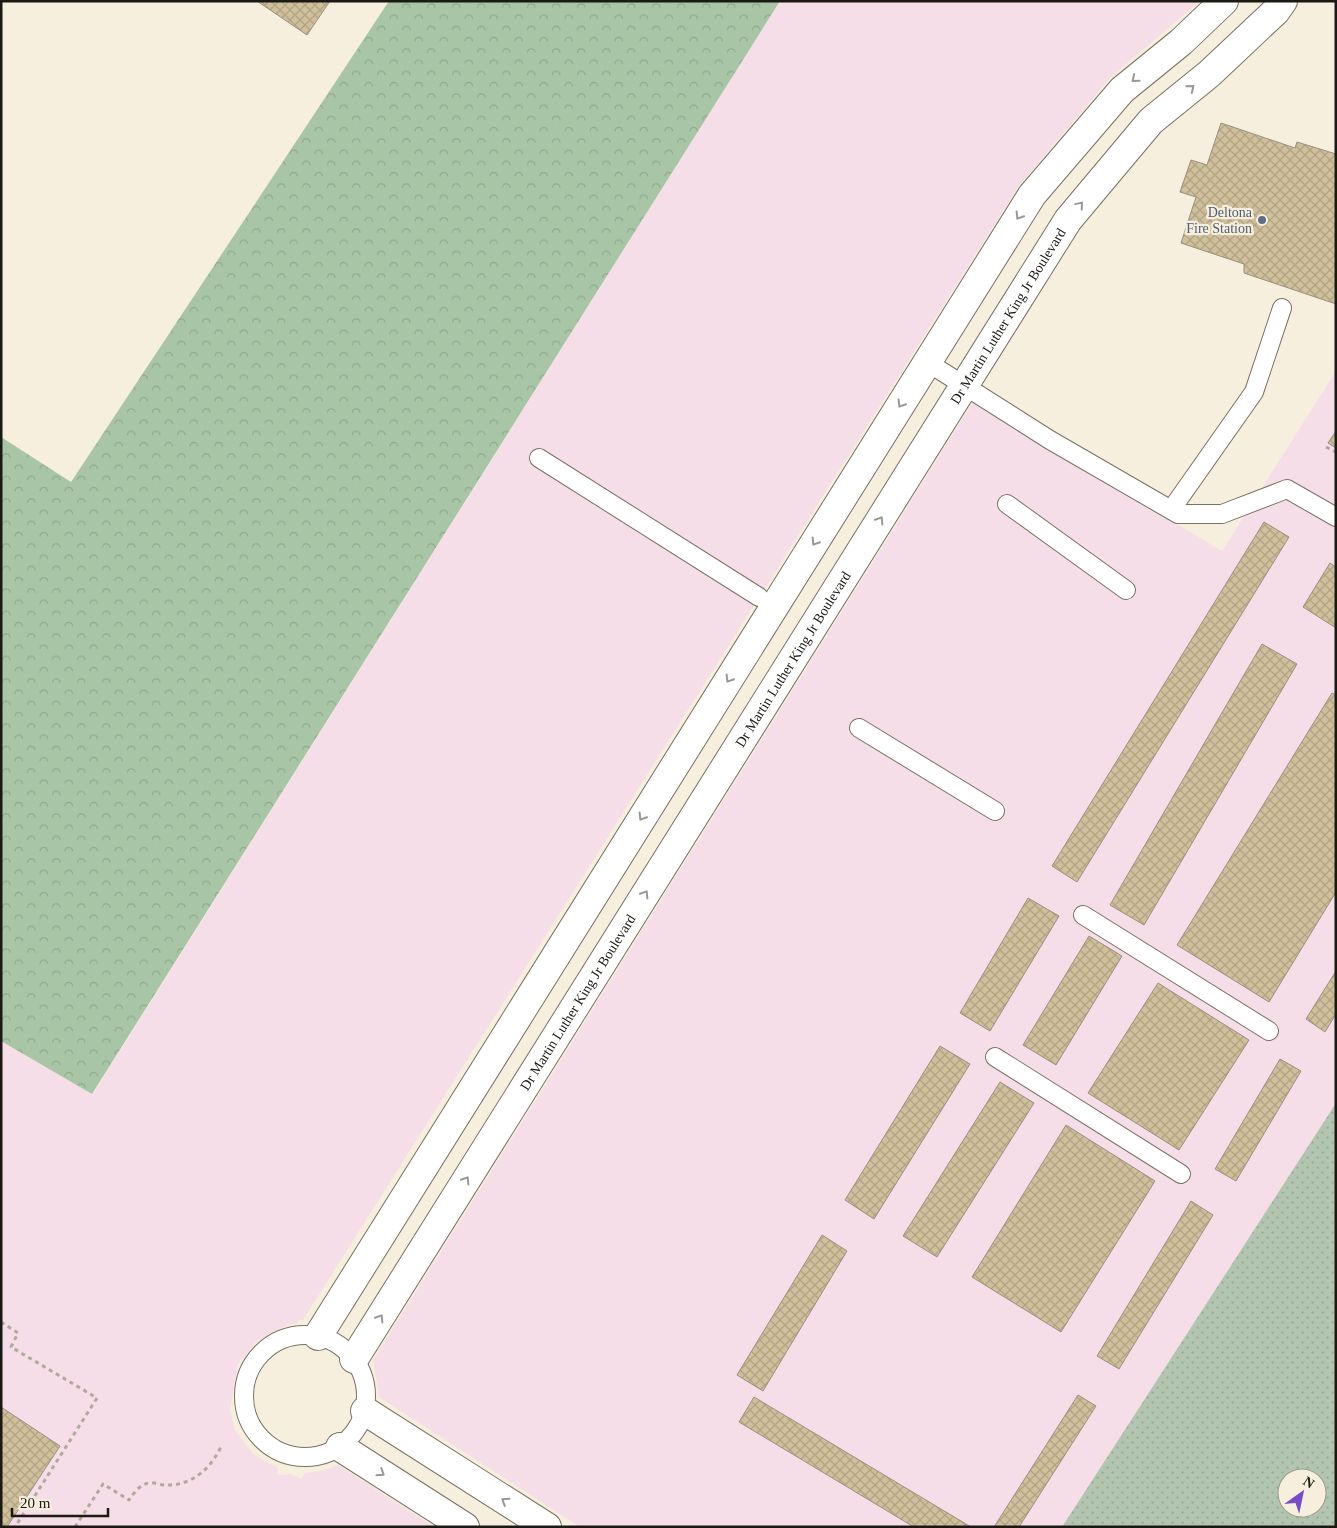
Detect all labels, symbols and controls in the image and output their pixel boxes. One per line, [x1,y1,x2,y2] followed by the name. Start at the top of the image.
[1131,74,1140,83] one-way arrow
[1186,85,1195,94] one-way arrow
[1074,202,1083,211] one-way arrow
[1186,205,1253,236] place label: Deltona Fire Station
[1015,211,1025,220] one-way arrow
[1256,214,1268,226] marker: Deltona Fire Station
[948,226,1069,407] street label: Dr Martin Luther King Jr Boulevard
[898,398,907,407] one-way arrow
[874,516,883,525] one-way arrow
[811,536,821,545] one-way arrow
[733,569,854,750] street label: Dr Martin Luther King Jr Boulevard
[725,674,735,683] one-way arrow
[639,812,649,821] one-way arrow
[639,891,649,900] one-way arrow
[517,912,639,1093] street label: Dr Martin Luther King Jr Boulevard
[460,1177,469,1186] one-way arrow
[373,1314,383,1323] one-way arrow
[375,1467,384,1476] one-way arrow
[1277,1468,1327,1518] north arrow
[1300,1473,1317,1492] text: N
[12,1486,109,1518] scale bar
[20,1495,51,1511] text: 20 m
[502,1497,511,1507] one-way arrow

